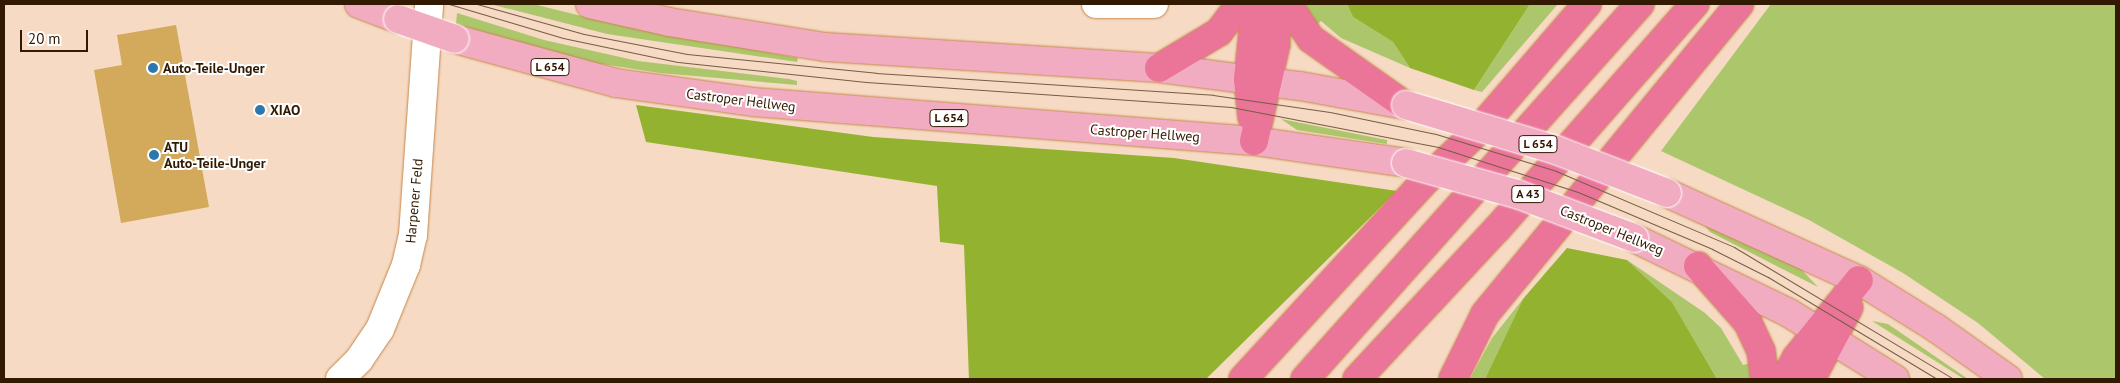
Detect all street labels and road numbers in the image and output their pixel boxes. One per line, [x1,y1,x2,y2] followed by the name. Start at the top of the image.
[530,58,570,76] road number: L 654
[685,85,797,115] street label: Castroper Hellweg
[929,109,969,128] road number: L 654
[1090,121,1200,145] street label: Castroper Hellweg
[1518,134,1558,154] road number: L 654
[402,158,426,244] street label: Harpener Feld
[1510,184,1546,203] road number: A 43
[1558,202,1666,258] street label: Castroper Hellweg

